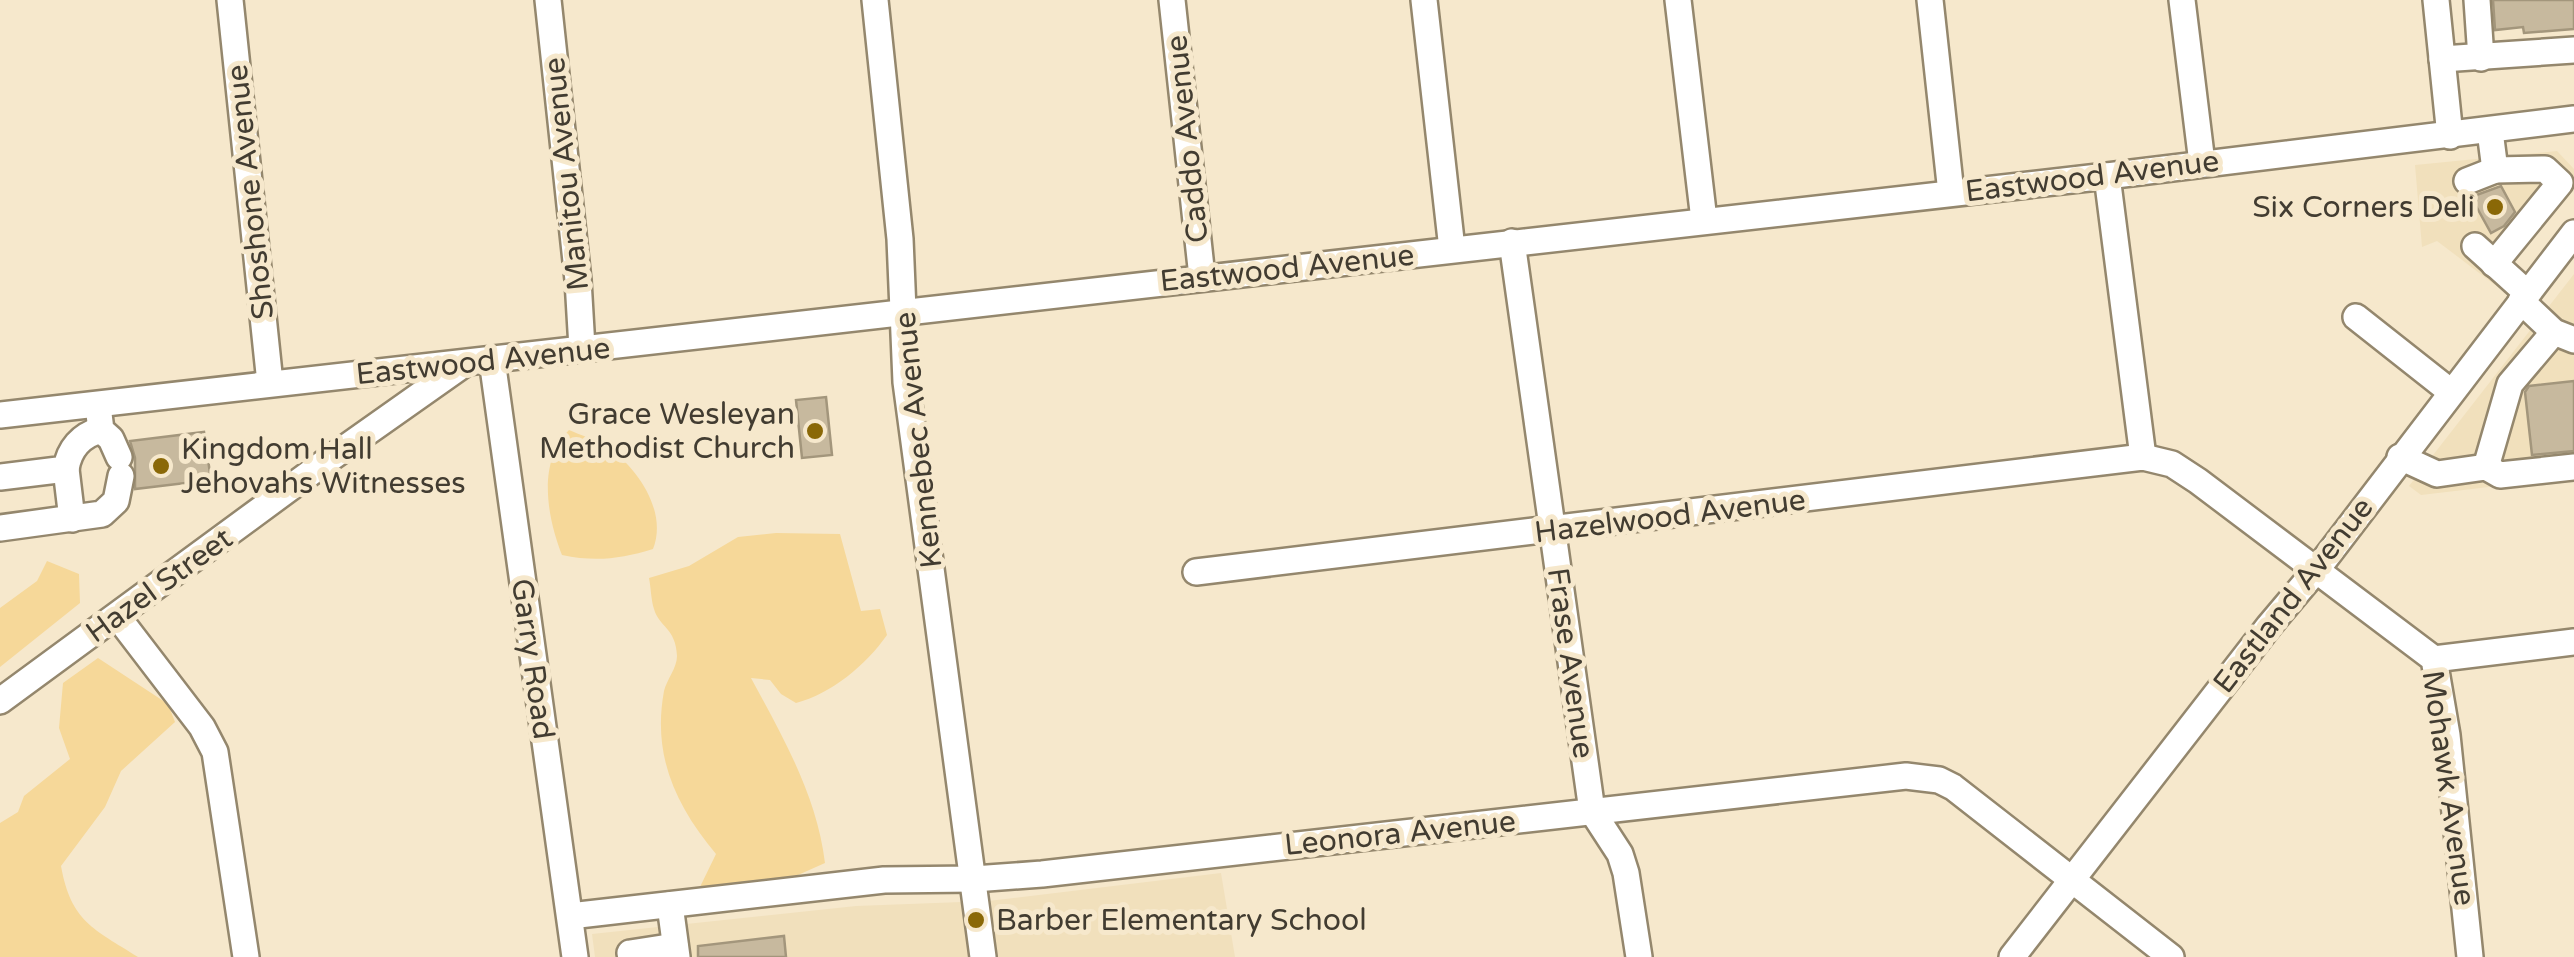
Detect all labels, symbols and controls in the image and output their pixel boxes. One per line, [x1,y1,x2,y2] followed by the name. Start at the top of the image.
[1158,33,1217,245] street label: Caddo Avenue
[536,55,597,292] street label: Manitou Avenue
[219,63,282,321] street label: Shoshone Avenue
[1963,143,2221,210] street label: Eastwood Avenue
[2252,189,2475,226] place label: Six Corners Deli
[2484,196,2506,218] marker: Six Corners Deli
[1158,237,1416,300] street label: Eastwood Avenue
[887,310,950,570] street label: Kennebec Avenue
[354,330,612,393] street label: Eastwood Avenue
[539,396,795,467] place label: Grace Wesleyan Methodist Church
[804,420,826,442] marker: Grace Wesleyan Methodist Church
[181,431,466,502] place label: Kingdom Hall Jehovahs Witnesses
[150,455,172,477] marker: Kingdom Hall Jehovahs Witnesses
[1532,481,1808,551] street label: Hazelwood Avenue
[2205,490,2381,701] street label: Eastland Avenue
[79,520,240,651] street label: Hazel Street
[1539,565,1602,761] street label: Frase Avenue
[503,576,562,742] street label: Garry Road
[2414,668,2483,908] street label: Mohawk Avenue
[1282,803,1518,864] street label: Leonora Avenue
[996,902,1367,939] place label: Barber Elementary School
[965,909,987,931] marker: Barber Elementary School

